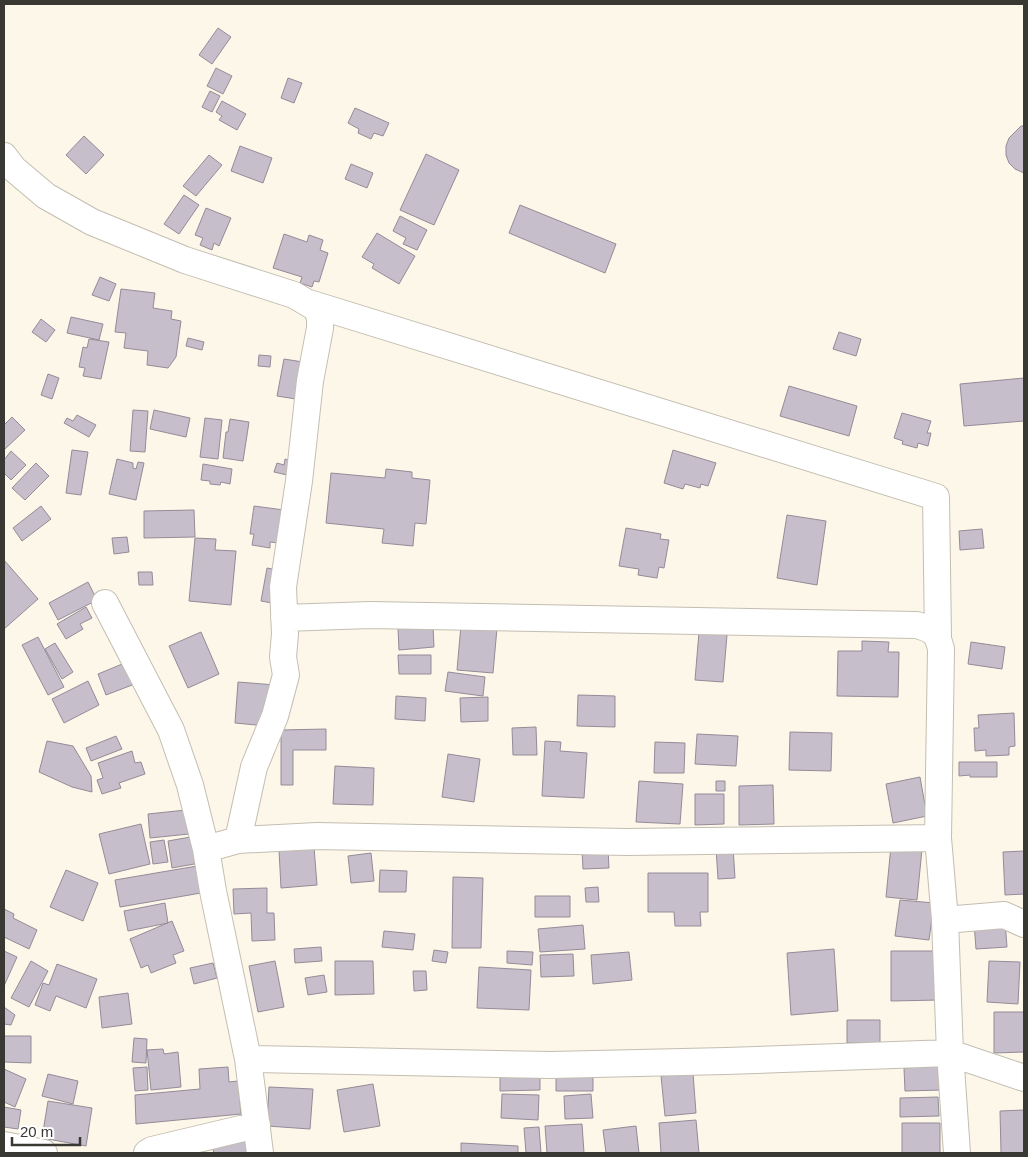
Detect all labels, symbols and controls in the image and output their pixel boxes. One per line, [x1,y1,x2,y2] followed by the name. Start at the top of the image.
[12,1114,80,1146] scale bar
[20,1123,53,1140] text: 20 m

